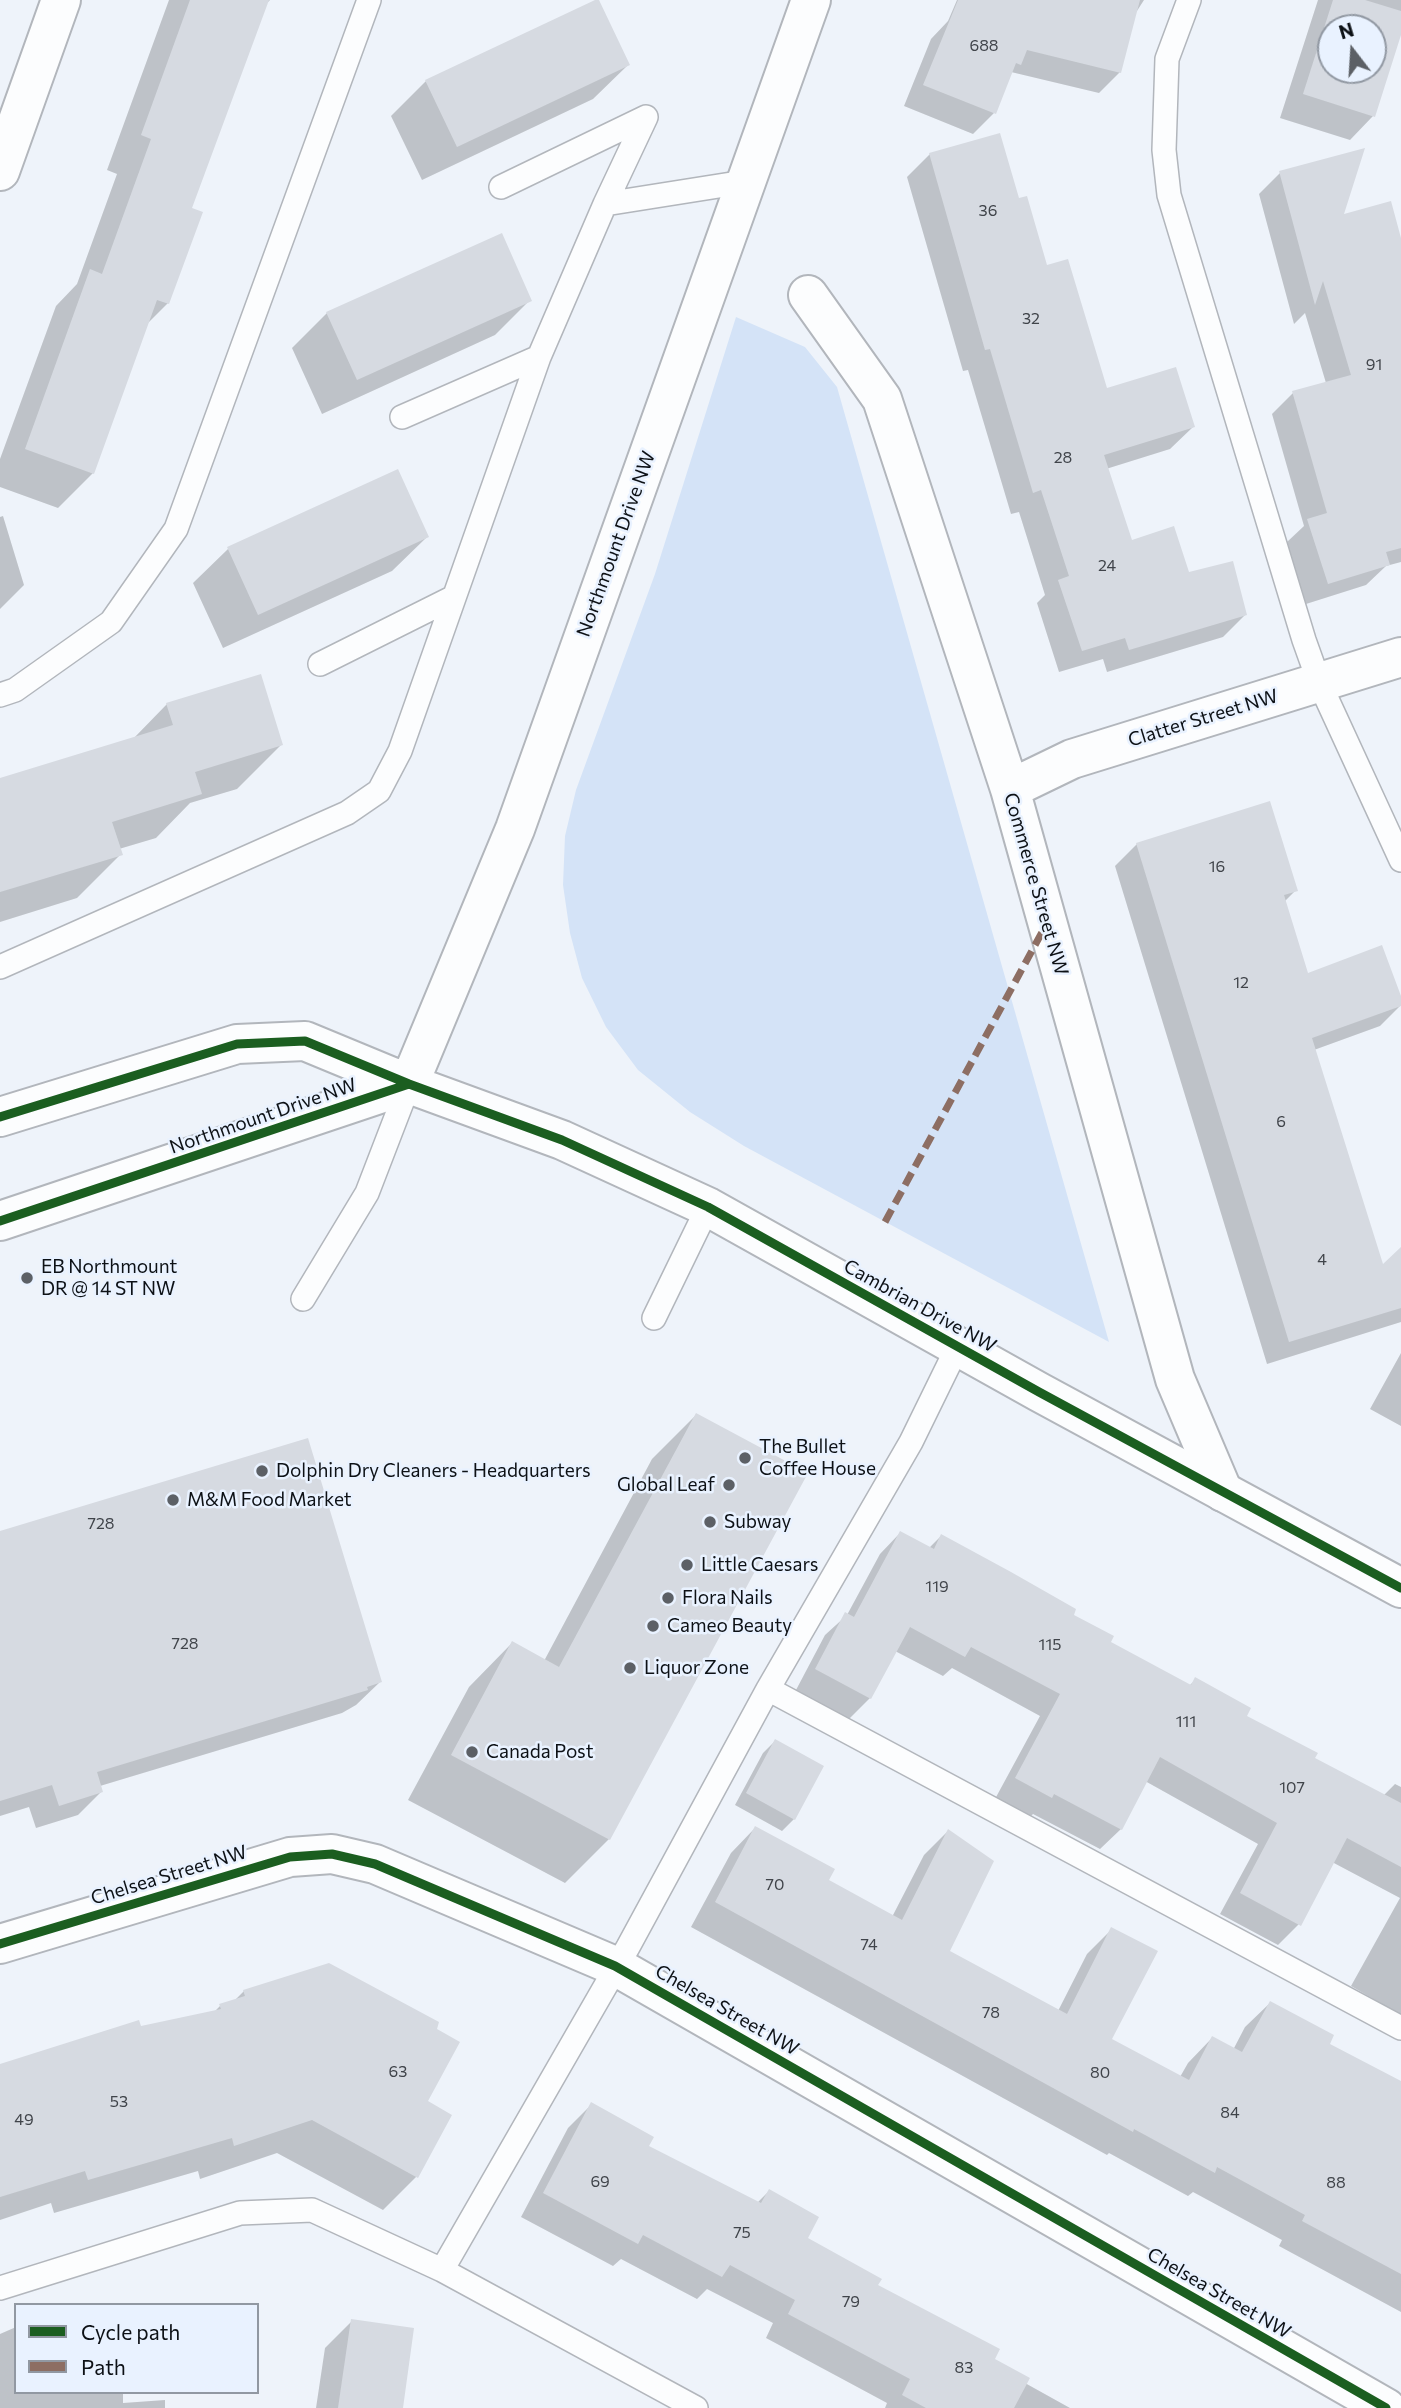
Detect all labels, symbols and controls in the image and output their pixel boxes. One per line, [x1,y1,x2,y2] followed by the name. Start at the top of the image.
[1317,14,1387,84] north arrow
[1336,17,1356,43] text: N
[969,36,999,56] house number: 688
[979,201,997,221] house number: 36
[1022,309,1040,329] house number: 32
[1366,355,1382,375] house number: 91
[572,448,660,640] street label: Northmount Drive NW
[1054,448,1072,468] house number: 28
[1098,556,1116,576] house number: 24
[1125,684,1281,752] street label: Clatter Street NW
[999,790,1073,978] street label: Commerce Street NW
[1209,857,1225,877] house number: 16
[1233,973,1249,993] house number: 12
[167,1073,359,1159] street label: Northmount Drive NW
[1276,1112,1286,1132] house number: 6
[1317,1250,1327,1270] house number: 4
[840,1255,1000,1357] street label: Cambrian Drive NW
[41,1256,177,1300] place label: EB Northmount DR @ 14 ST NW
[19,1270,35,1286] marker: EB Northmount DR @ 14 ST NW
[759,1436,876,1480] place label: The Bullet Coffee House
[737,1450,753,1466] marker: The Bullet Coffee House
[276,1460,591,1482] place label: Dolphin Dry Cleaners - Headquarters
[254,1463,270,1479] marker: Dolphin Dry Cleaners - Headquarters
[617,1474,715,1496] place label: Global Leaf
[721,1477,737,1493] marker: Global Leaf
[187,1489,352,1511] place label: M&M Food Market
[165,1492,181,1508] marker: M&M Food Market
[724,1511,791,1533] place label: Subway
[88,1514,114,1534] house number: 728
[702,1514,718,1530] marker: Subway
[701,1554,818,1576] place label: Little Caesars
[679,1557,695,1573] marker: Little Caesars
[925,1577,949,1597] house number: 119
[682,1587,773,1609] place label: Flora Nails
[660,1590,676,1606] marker: Flora Nails
[667,1615,792,1637] place label: Cameo Beauty
[645,1618,661,1634] marker: Cameo Beauty
[172,1634,198,1654] house number: 728
[1039,1635,1061,1655] house number: 115
[644,1657,749,1679] place label: Liquor Zone
[622,1660,638,1676] marker: Liquor Zone
[1176,1712,1196,1732] house number: 111
[486,1741,593,1763] place label: Canada Post
[464,1744,480,1760] marker: Canada Post
[1279,1778,1305,1798] house number: 107
[88,1840,250,1910] street label: Chelsea Street NW
[766,1875,784,1895] house number: 70
[860,1935,878,1955] house number: 74
[651,1960,803,2060] street label: Chelsea Street NW
[982,2003,1000,2023] house number: 78
[389,2062,407,2082] house number: 63
[1090,2063,1110,2083] house number: 80
[110,2092,128,2112] house number: 53
[1220,2103,1240,2123] house number: 84
[14,2110,34,2130] house number: 49
[590,2172,610,2192] house number: 69
[1326,2173,1346,2193] house number: 88
[733,2223,751,2243] house number: 75
[1143,2243,1295,2343] street label: Chelsea Street NW
[842,2292,860,2312] house number: 79
[14,2303,259,2394] legend
[81,2319,180,2344] text: Cycle path
[81,2354,126,2379] text: Path
[955,2358,973,2378] house number: 83

